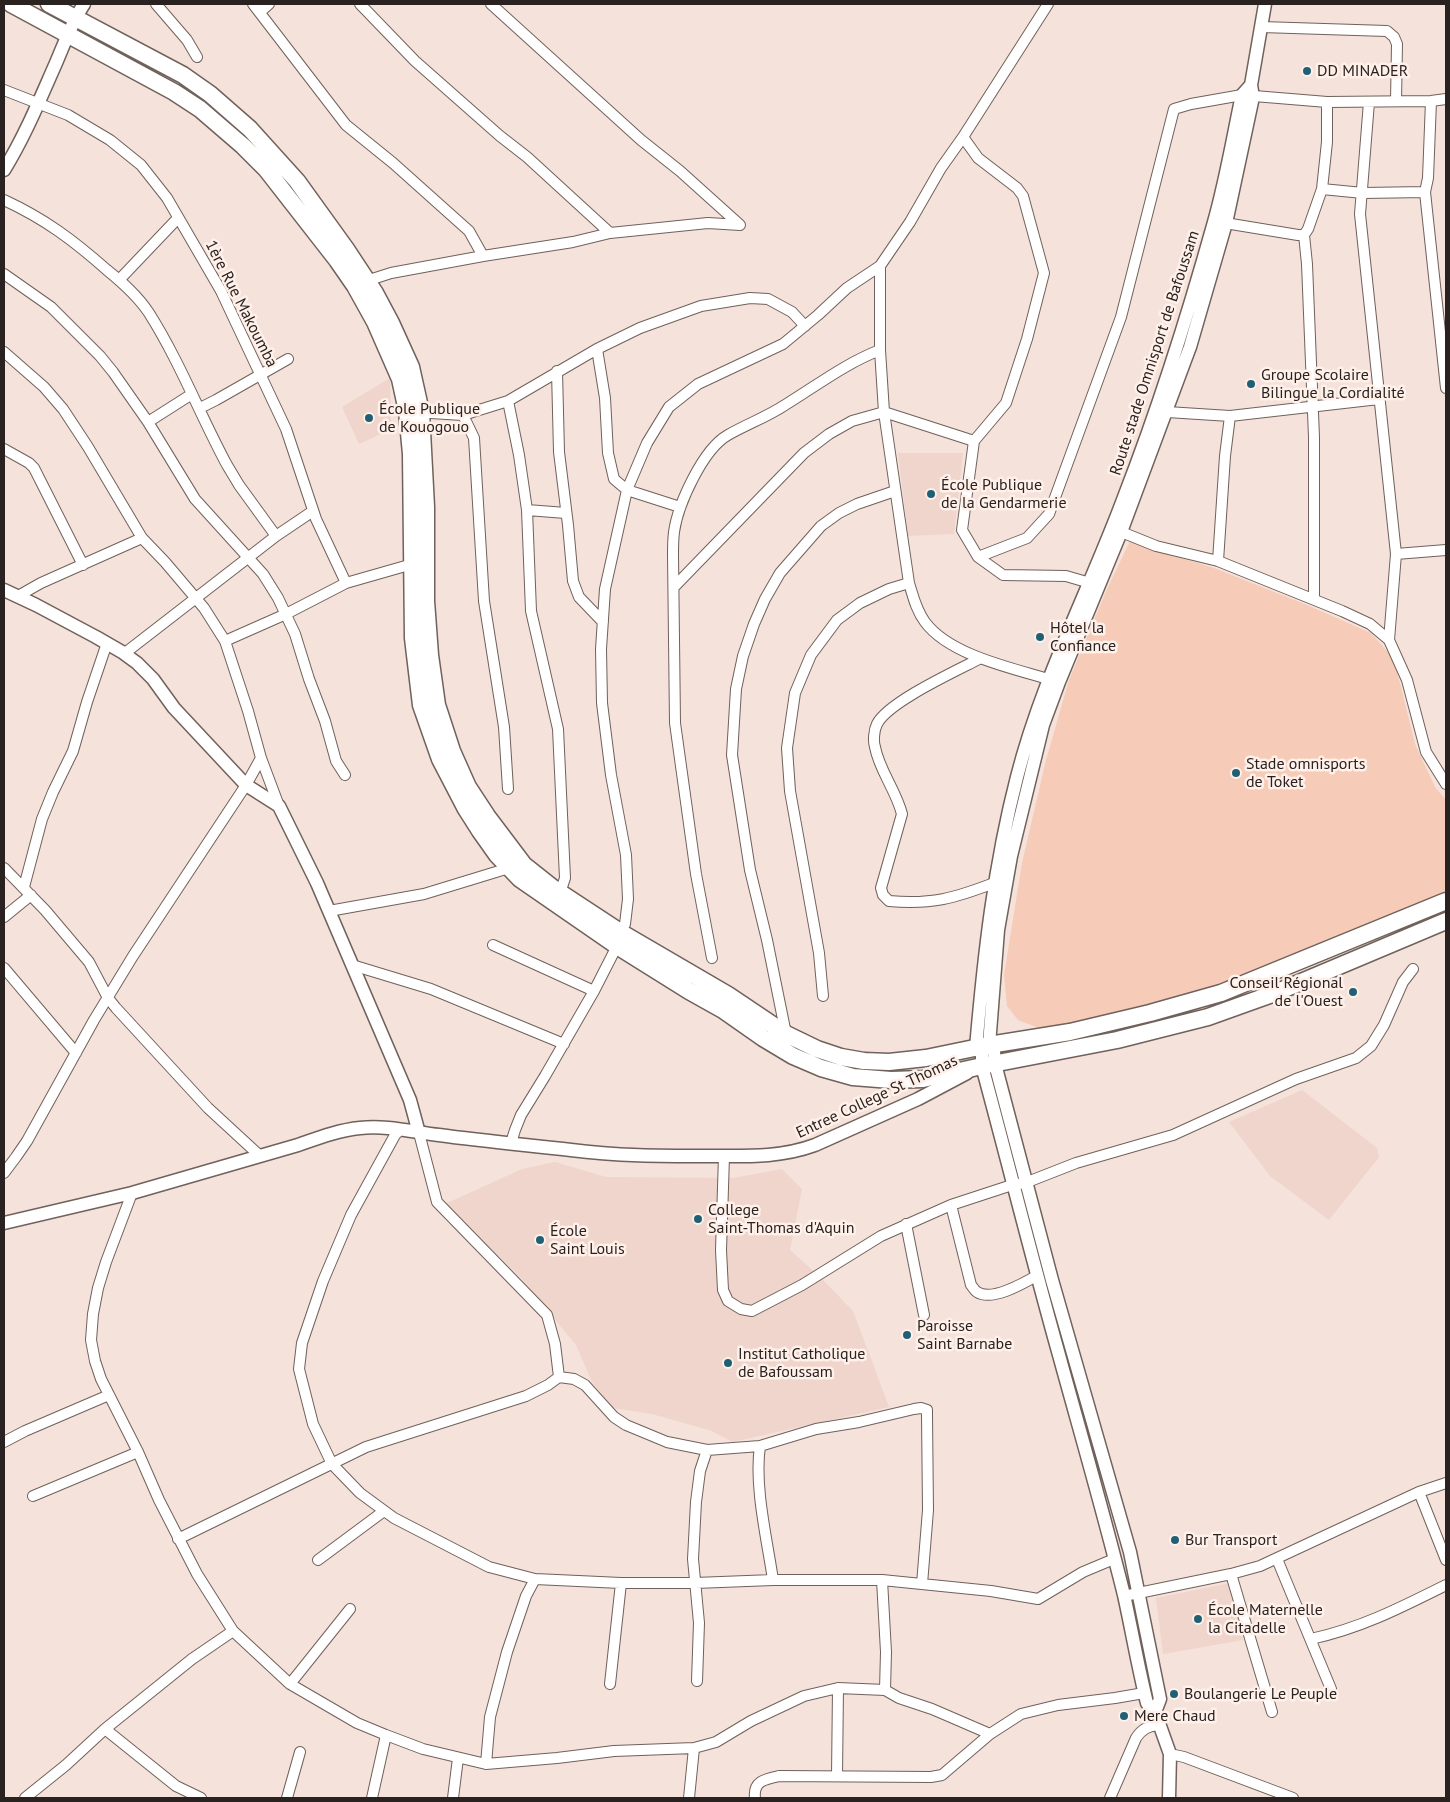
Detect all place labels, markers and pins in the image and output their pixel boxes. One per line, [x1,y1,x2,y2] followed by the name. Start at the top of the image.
[1317,61,1408,81] place label: DD MINADER
[1301,65,1313,77] marker: DD MINADER
[1261,365,1405,403] place label: Groupe Scolaire Bilingue la Cordialité
[1245,378,1257,390] marker: Groupe Scolaire Bilingue la Cordialité
[379,399,480,437] place label: École Publique de Kouogouo
[363,412,375,424] marker: École Publique de Kouogouo
[941,475,1067,513] place label: École Publique de la Gendarmerie
[925,488,937,500] marker: École Publique de la Gendarmerie
[1050,618,1116,656] place label: Hôtel la Confiance
[1034,631,1046,643] marker: Hôtel la Confiance
[1246,754,1366,792] place label: Stade omnisports de Toket
[1230,767,1242,779] marker: Stade omnisports de Toket
[1229,973,1343,1011] place label: Conseil Régional de l'Ouest
[1347,986,1359,998] marker: Conseil Régional de l'Ouest
[708,1200,854,1238] place label: College Saint-Thomas d'Aquin
[692,1213,704,1225] marker: College Saint-Thomas d'Aquin
[550,1221,625,1259] place label: École Saint Louis
[534,1234,546,1246] marker: École Saint Louis
[917,1316,1012,1354] place label: Paroisse Saint Barnabe
[901,1329,913,1341] marker: Paroisse Saint Barnabe
[738,1344,865,1382] place label: Institut Catholique de Bafoussam
[722,1357,734,1369] marker: Institut Catholique de Bafoussam
[1185,1530,1277,1550] place label: Bur Transport
[1169,1534,1181,1546] marker: Bur Transport
[1208,1600,1323,1638] place label: École Maternelle la Citadelle
[1192,1613,1204,1625] marker: École Maternelle la Citadelle
[1184,1684,1337,1704] place label: Boulangerie Le Peuple
[1168,1688,1180,1700] marker: Boulangerie Le Peuple
[1134,1706,1216,1726] place label: Mere Chaud
[1118,1710,1130,1722] marker: Mere Chaud

